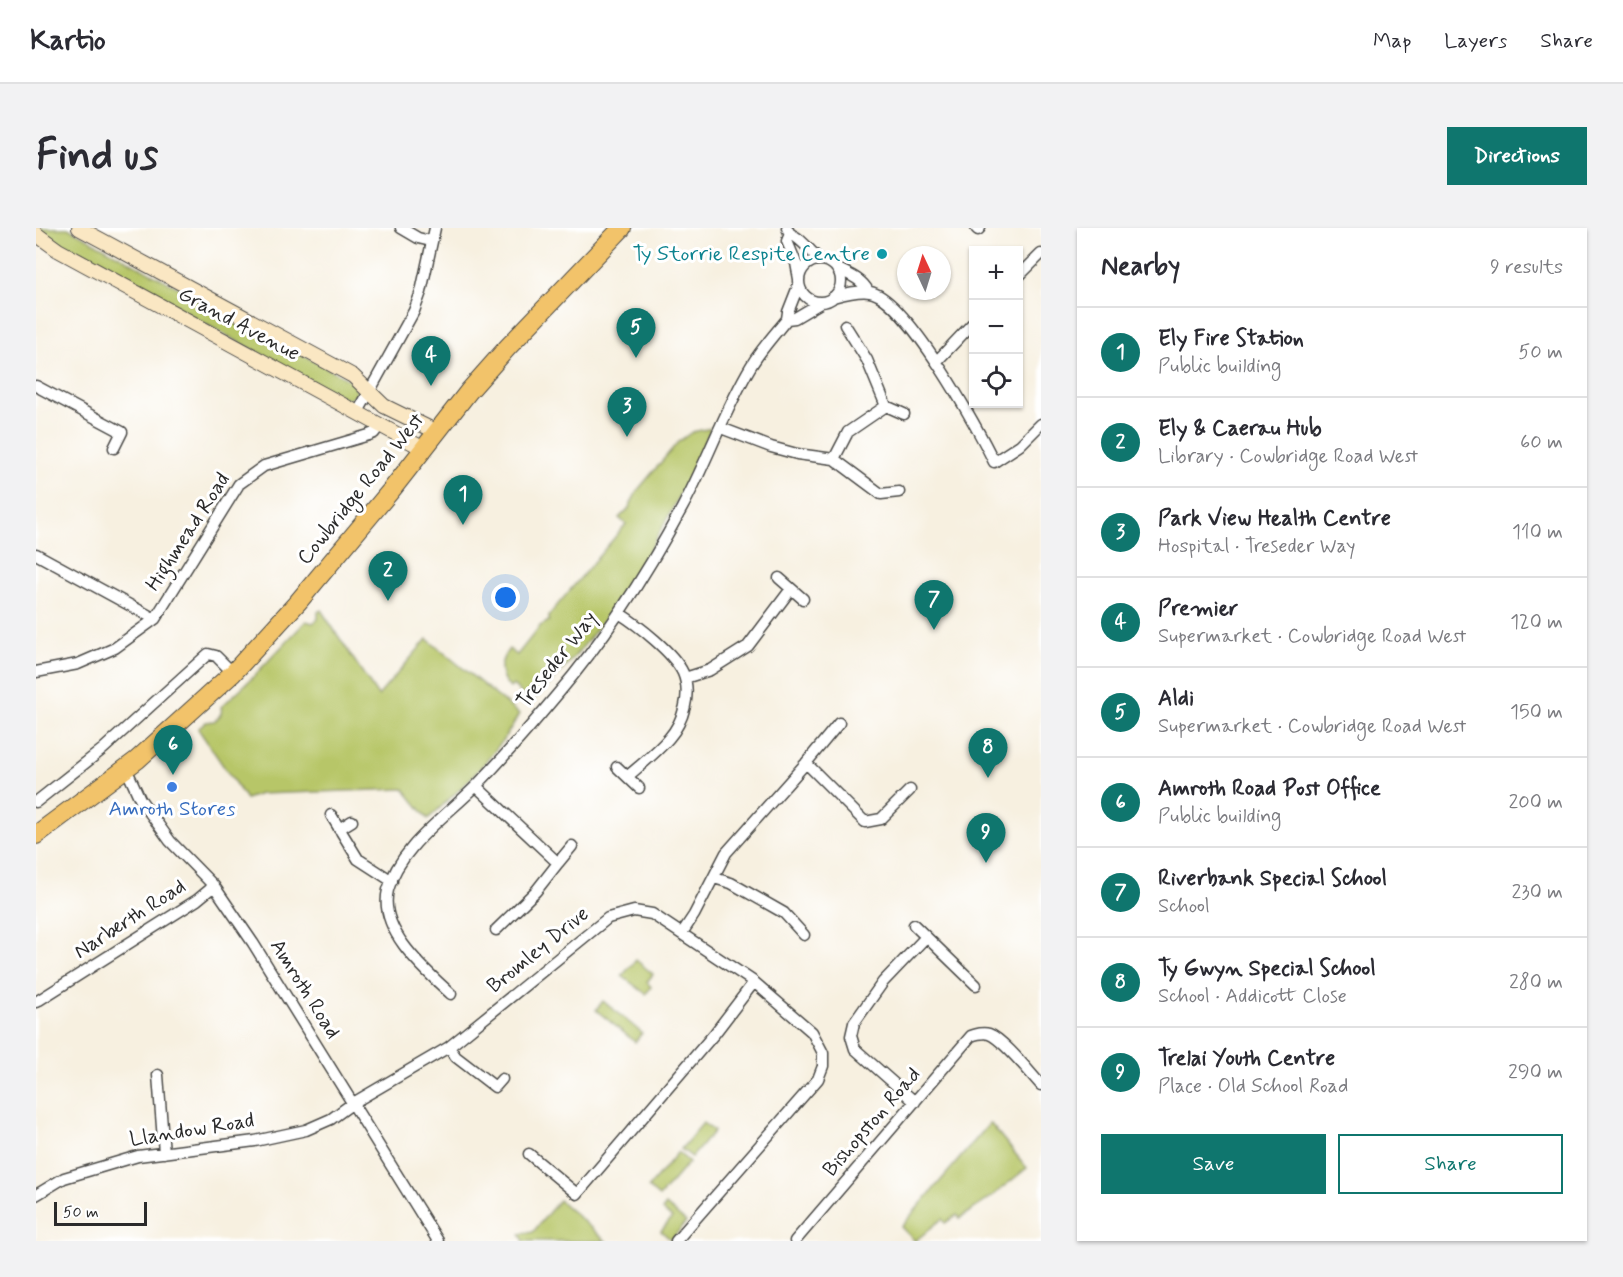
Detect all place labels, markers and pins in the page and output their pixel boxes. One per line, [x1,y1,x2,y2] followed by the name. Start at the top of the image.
[632,240,870,268] place label: Ty Storrie Respite Centre
[875,247,889,261] marker: Ty Storrie Respite Centre
[616,308,656,358] pin: 5
[412,336,450,386] pin: 4
[608,388,646,437] pin: 3
[444,476,482,525] pin: 1
[368,552,408,601] pin: 2
[914,580,954,630] pin: 7
[154,726,192,775] pin: 6
[968,728,1008,778] pin: 8
[165,780,179,794] marker: Amroth Stores
[109,795,235,823] place label: Amroth Stores
[966,814,1006,863] pin: 9

